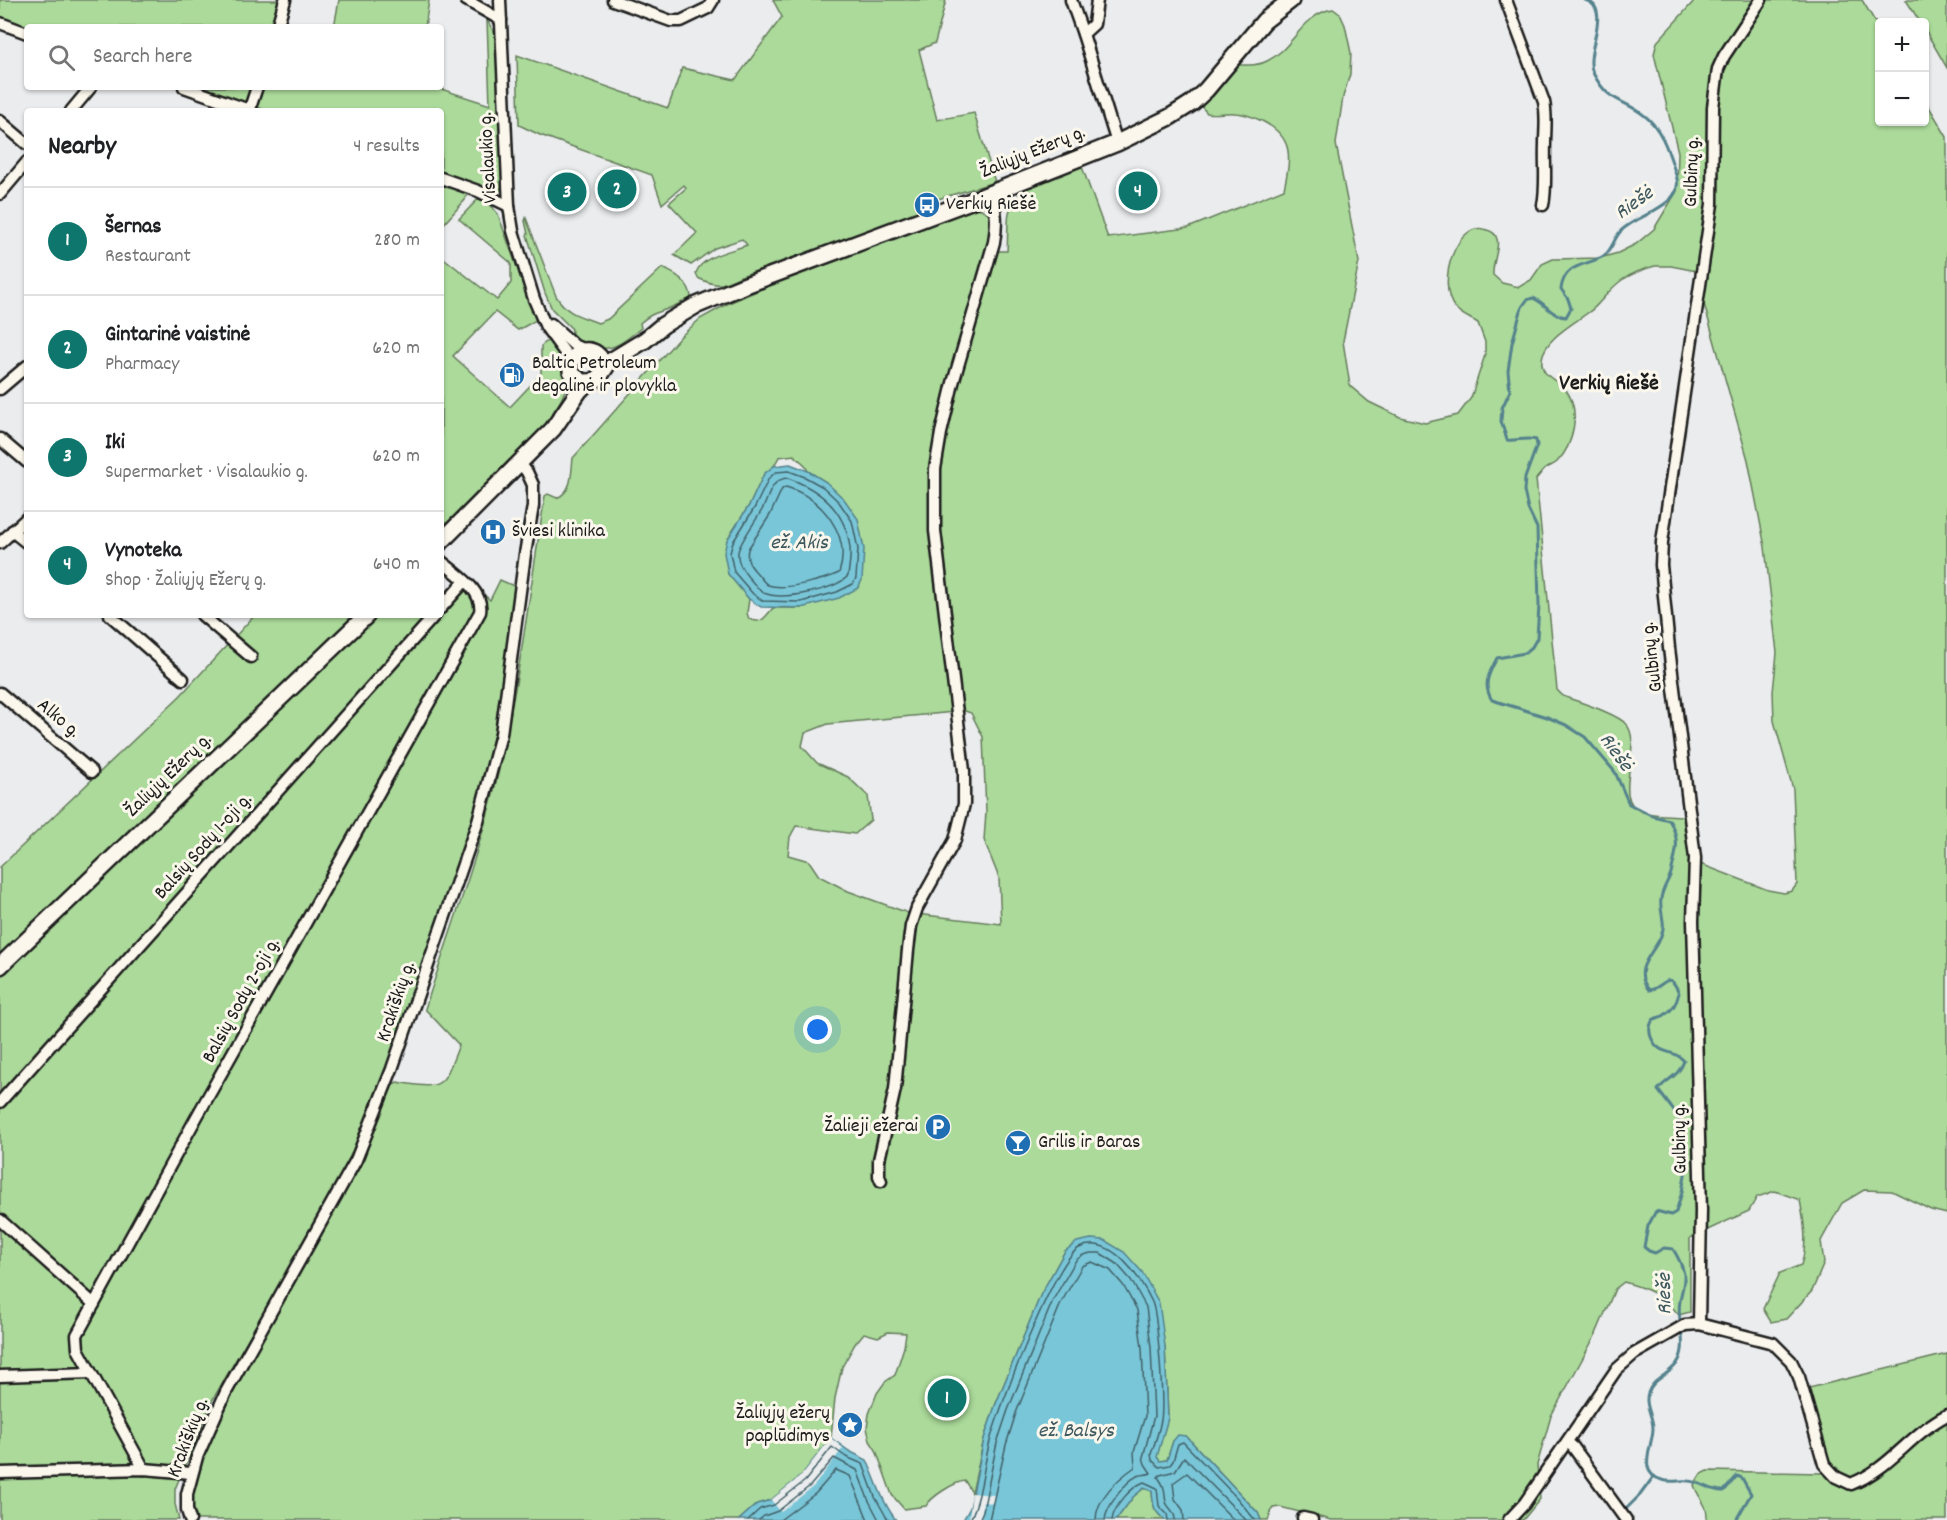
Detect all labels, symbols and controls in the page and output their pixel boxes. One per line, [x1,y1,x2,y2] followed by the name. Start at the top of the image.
[1875,18,1929,126] map controls
[1875,18,1929,72] button: +
[24,24,444,90] search box
[45,41,78,74] icon: search
[93,42,192,73] text: Search here
[1875,72,1929,126] button: −
[473,112,505,204] street label: Visalaukio g.
[976,119,1090,187] street label: Žaliųjų Ežerų g.
[48,129,116,166] text: Nearby
[353,133,420,161] text: 4 results
[1678,136,1708,208] street label: Gulbinų g.
[598,166,636,212] pin: 2
[1118,168,1158,213] pin: 4
[548,170,586,214] pin: 3
[1609,179,1661,228] water label: Riešė
[912,190,942,220] bus stop icon: Verkių Riešė
[946,191,1036,219] place label: Verkių Riešė
[105,212,162,243] text: Šernas
[65,227,70,255] text: 1
[374,227,420,255] text: 280 m
[105,243,191,271] text: Restaurant
[105,320,250,351] text: Gintarinė vaistinė
[63,335,72,363] text: 2
[372,335,420,363] text: 620 m
[532,350,677,401] place label: Baltic Petroleum degalinė ir plovykla
[105,351,179,379] text: Pharmacy
[497,360,527,390] fuel station icon: Baltic Petroleum degalinė ir plovykla
[1559,369,1659,400] district label: Verkių Riešė
[105,428,125,459] text: Iki
[63,443,72,471] text: 3
[372,443,420,471] text: 620 m
[105,459,308,487] text: Supermarket · Visalaukio g.
[478,517,508,547] hospital icon: Šviesi klinika
[512,518,605,546] place label: Šviesi klinika
[770,529,829,559] water label: ež. Akis
[105,536,182,567] text: Vynoteka
[63,551,72,579] text: 4
[373,551,420,579] text: 640 m
[105,567,266,595] text: Shop · Žaliųjų Ežerų g.
[1635,620,1671,694] street label: Gulbinų g.
[30,692,86,746] street label: Alko g.
[119,727,219,825] street label: Žaliųjų Ežerų g.
[1591,727,1640,779] water label: Riešė
[148,788,260,906] street label: Balsių Sodų 1-oji g.
[196,933,288,1069] street label: Balsių Sodų 2-oji g.
[370,958,424,1046] street label: Krakiškių g.
[803,1015,832,1044] your location
[1666,1104,1696,1174] street label: Gulbinų g.
[923,1112,953,1142] parking icon: Žalieji ežerai
[824,1113,918,1141] place label: Žalieji ežerai
[1003,1128,1033,1158] bar icon: Grilis ir Baras
[1038,1129,1140,1157] place label: Grilis ir Baras
[1651,1272,1681,1315] water label: Riešė
[928,1376,966,1420] pin: 1
[161,1394,217,1482] street label: Krakiškių g.
[736,1400,830,1451] place label: Žaliųjų ežerų paplūdimys
[835,1410,865,1440] place icon: Žaliųjų ežerų paplūdimys
[1038,1417,1115,1447] water label: ež. Balsys

